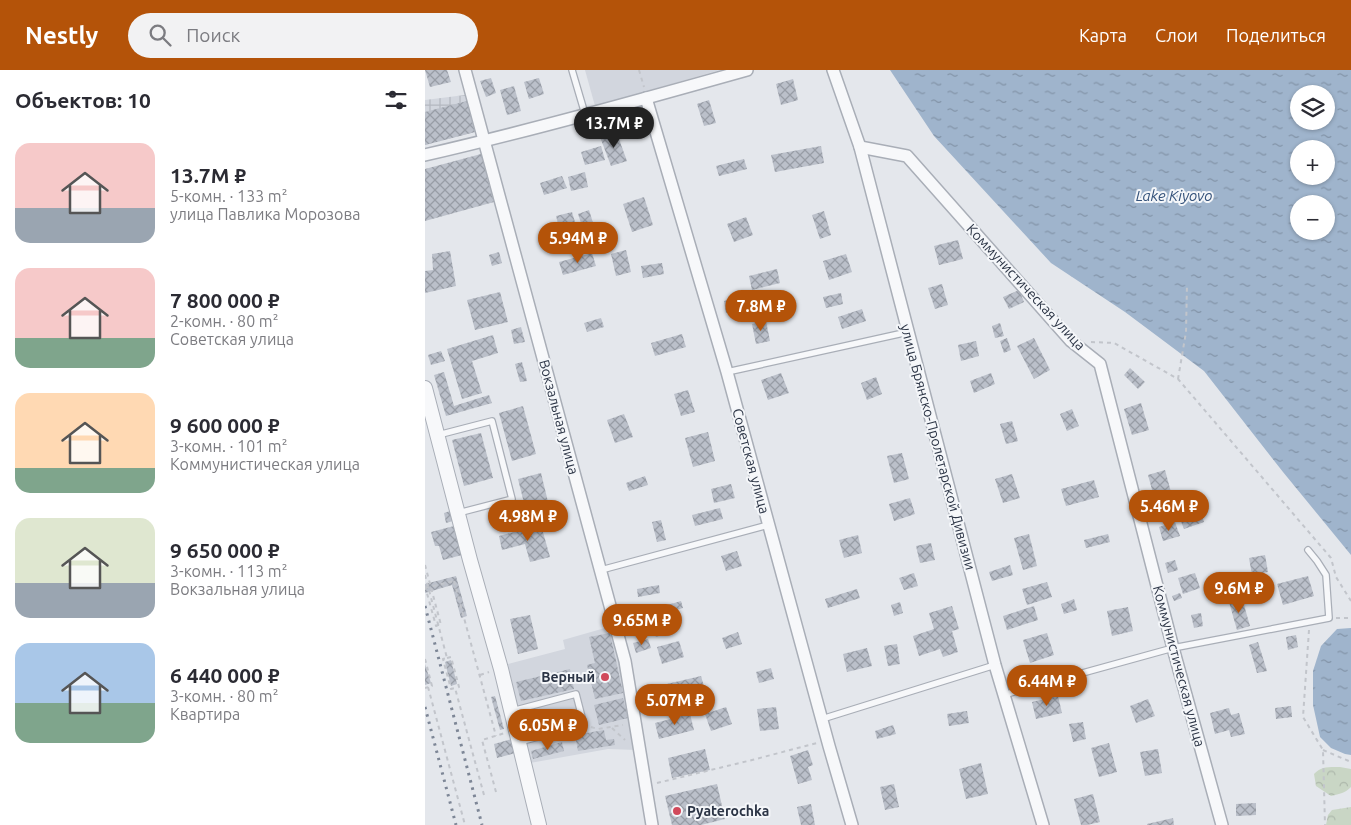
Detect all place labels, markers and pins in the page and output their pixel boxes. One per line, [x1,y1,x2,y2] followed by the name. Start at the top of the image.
[568,106,660,149] pin: 13.7M ₽
[532,222,624,264] pin: 5.94M ₽
[720,290,802,332] pin: 7.8M ₽
[1123,490,1215,532] pin: 5.46M ₽
[482,500,574,542] pin: 4.98M ₽
[1198,572,1280,614] pin: 9.6M ₽
[596,604,688,646] pin: 9.65M ₽
[1001,664,1093,707] pin: 6.44M ₽
[541,669,595,685] place label: Верный
[599,671,611,683] marker: Верный
[629,684,721,726] pin: 5.07M ₽
[502,708,594,751] pin: 6.05M ₽
[687,803,769,819] place label: Pyaterochka
[671,805,683,817] marker: Pyaterochka

